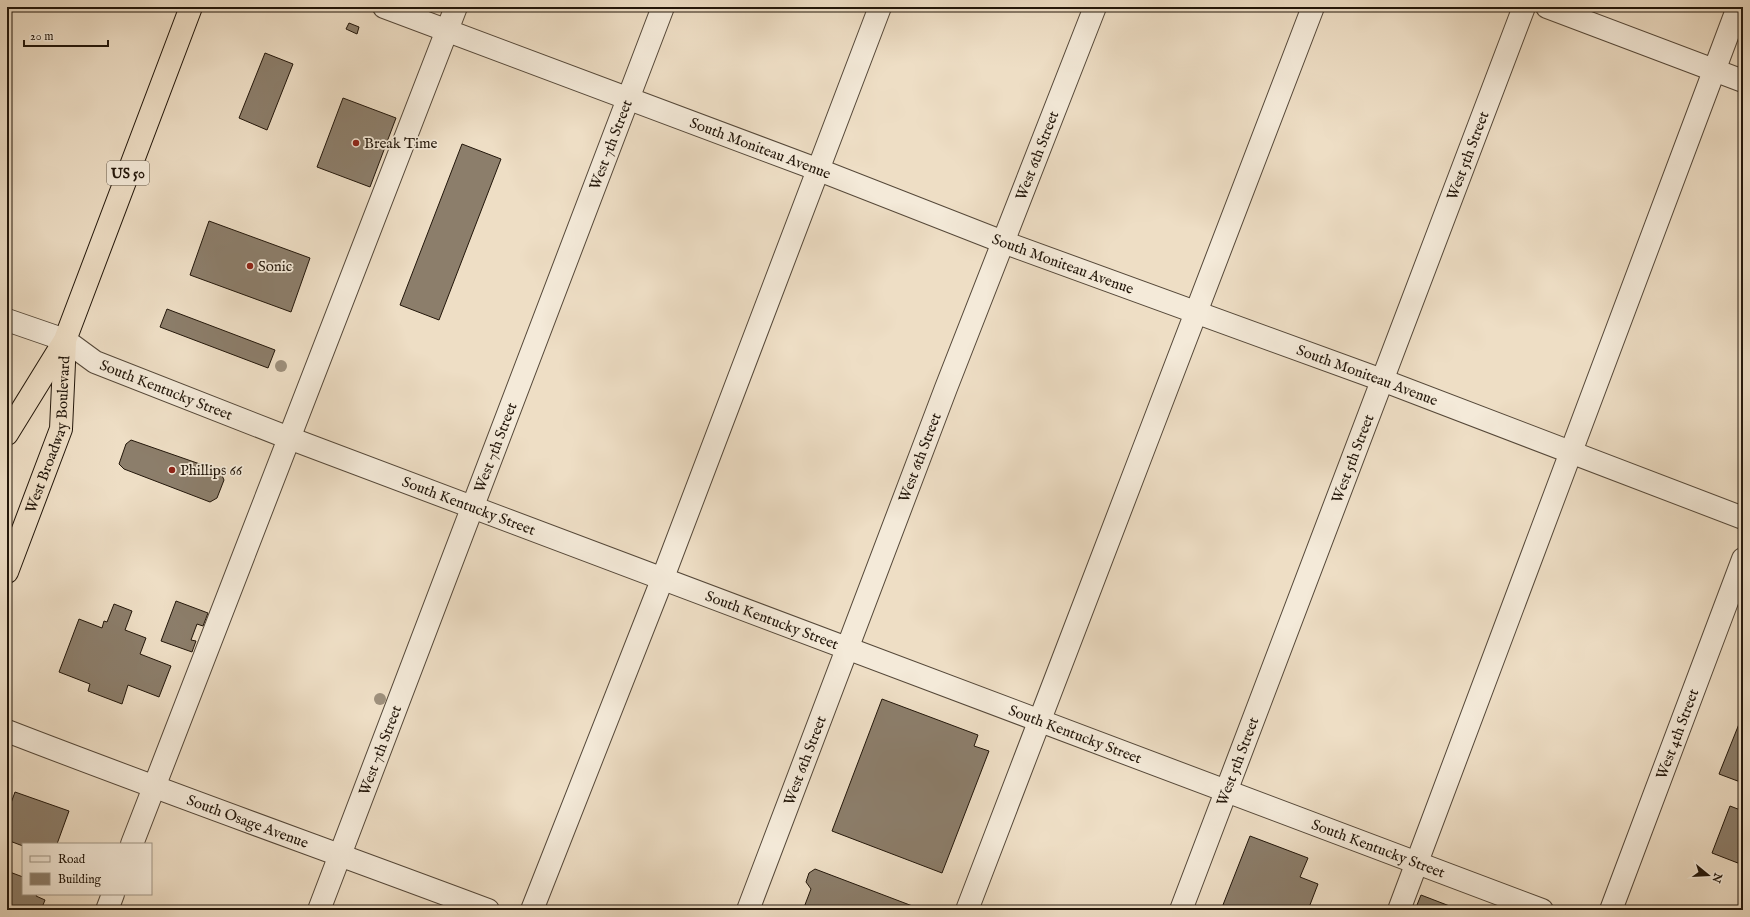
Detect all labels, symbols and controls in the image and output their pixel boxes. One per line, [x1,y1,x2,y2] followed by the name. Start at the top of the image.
[24,22,108,48] scale bar
[30,29,53,44] text: 20 m
[585,97,637,193] street label: West 7th Street
[1011,108,1063,203] street label: West 6th Street
[1443,109,1493,203] street label: West 5th Street
[687,113,834,184] street label: South Moniteau Avenue
[364,134,438,153] place label: Break Time
[351,138,361,148] marker: Break Time
[107,161,149,185] road number: US 50
[989,230,1136,299] street label: South Moniteau Avenue
[258,257,292,276] place label: Sonic
[245,261,255,271] marker: Sonic
[1294,341,1441,411] street label: South Moniteau Avenue
[21,354,74,516] street label: West Broadway Boulevard
[97,356,235,425] street label: South Kentucky Street
[470,400,521,495] street label: West 7th Street
[895,410,946,505] street label: West 6th Street
[1328,412,1378,506] street label: West 5th Street
[180,461,243,480] place label: Phillips 66
[167,465,177,475] marker: Phillips 66
[399,472,538,540] street label: South Kentucky Street
[702,587,841,654] street label: South Kentucky Street
[1652,686,1703,782] street label: West 4th Street
[1006,701,1144,768] street label: South Kentucky Street
[355,703,406,798] street label: West 7th Street
[780,713,831,808] street label: West 6th Street
[1212,715,1263,809] street label: West 5th Street
[184,791,311,853] street label: South Osage Avenue
[1309,815,1448,883] street label: South Kentucky Street
[22,843,152,895] legend
[58,852,86,867] text: Road
[1688,855,1728,895] north arrow
[1708,870,1725,885] text: N
[58,872,102,887] text: Building

